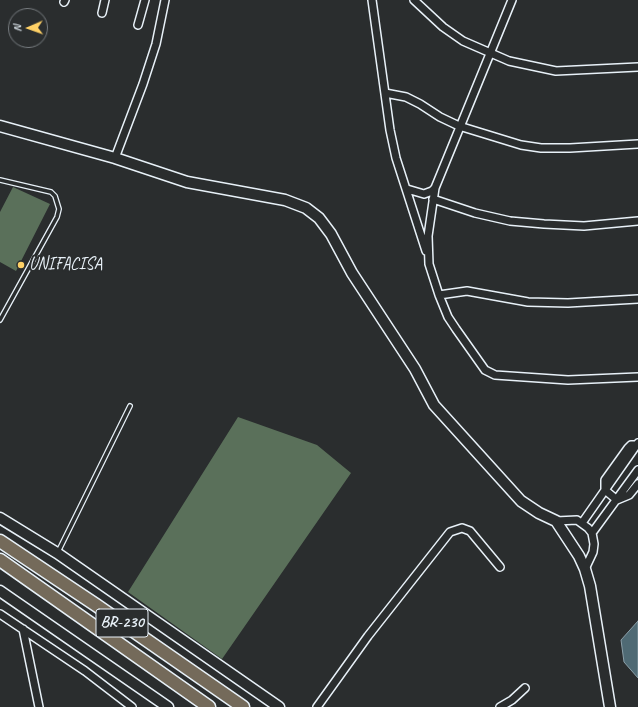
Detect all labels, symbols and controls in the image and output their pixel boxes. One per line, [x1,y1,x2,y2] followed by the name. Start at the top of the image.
[8,8,48,48] north arrow
[10,25,24,32] text: N
[29,255,102,275] place label: UNIFACISA
[16,260,26,270] marker: UNIFACISA
[96,609,148,637] road number: BR-230

